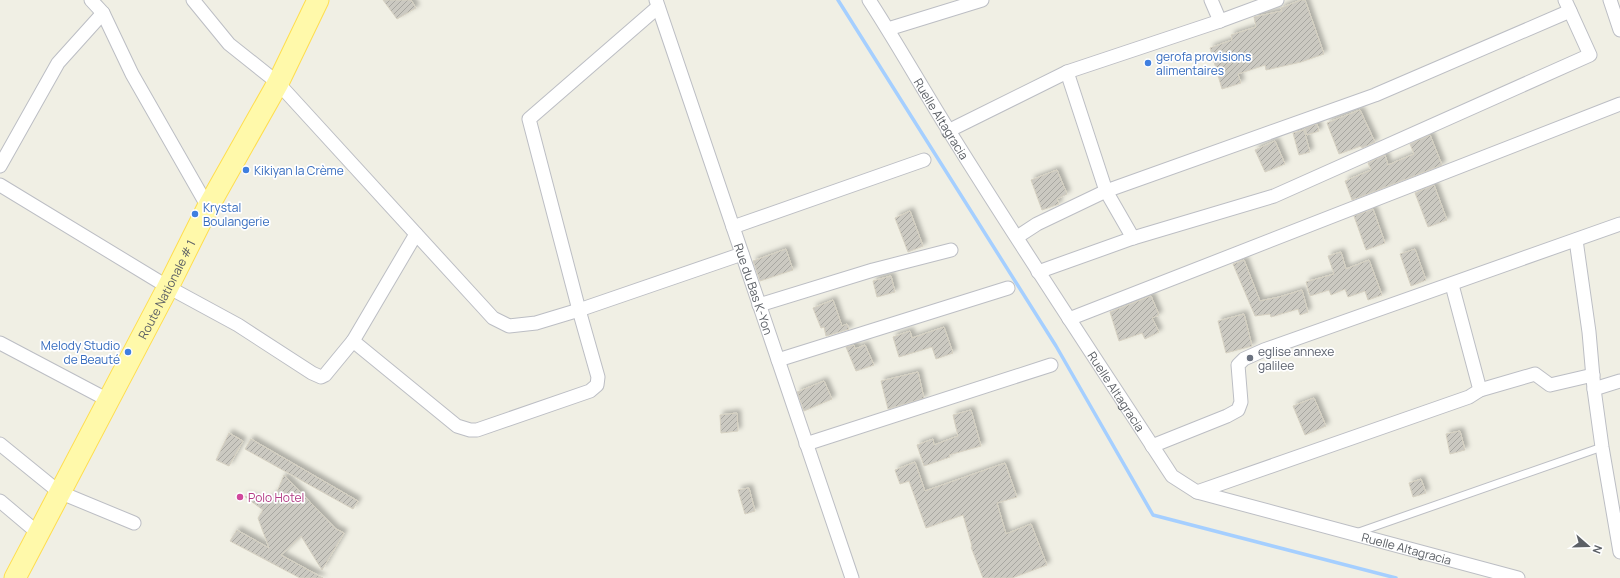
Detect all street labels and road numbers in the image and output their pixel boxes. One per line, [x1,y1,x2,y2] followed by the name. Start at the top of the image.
[910,75,973,162] street label: Ruelle Altagracia
[134,237,199,342] street label: Route Nationale # 1
[731,241,777,337] street label: Rue du Bas K-Yon
[1084,348,1149,435] street label: Ruelle Altagracia
[1360,528,1454,568] street label: Ruelle Altagracia

